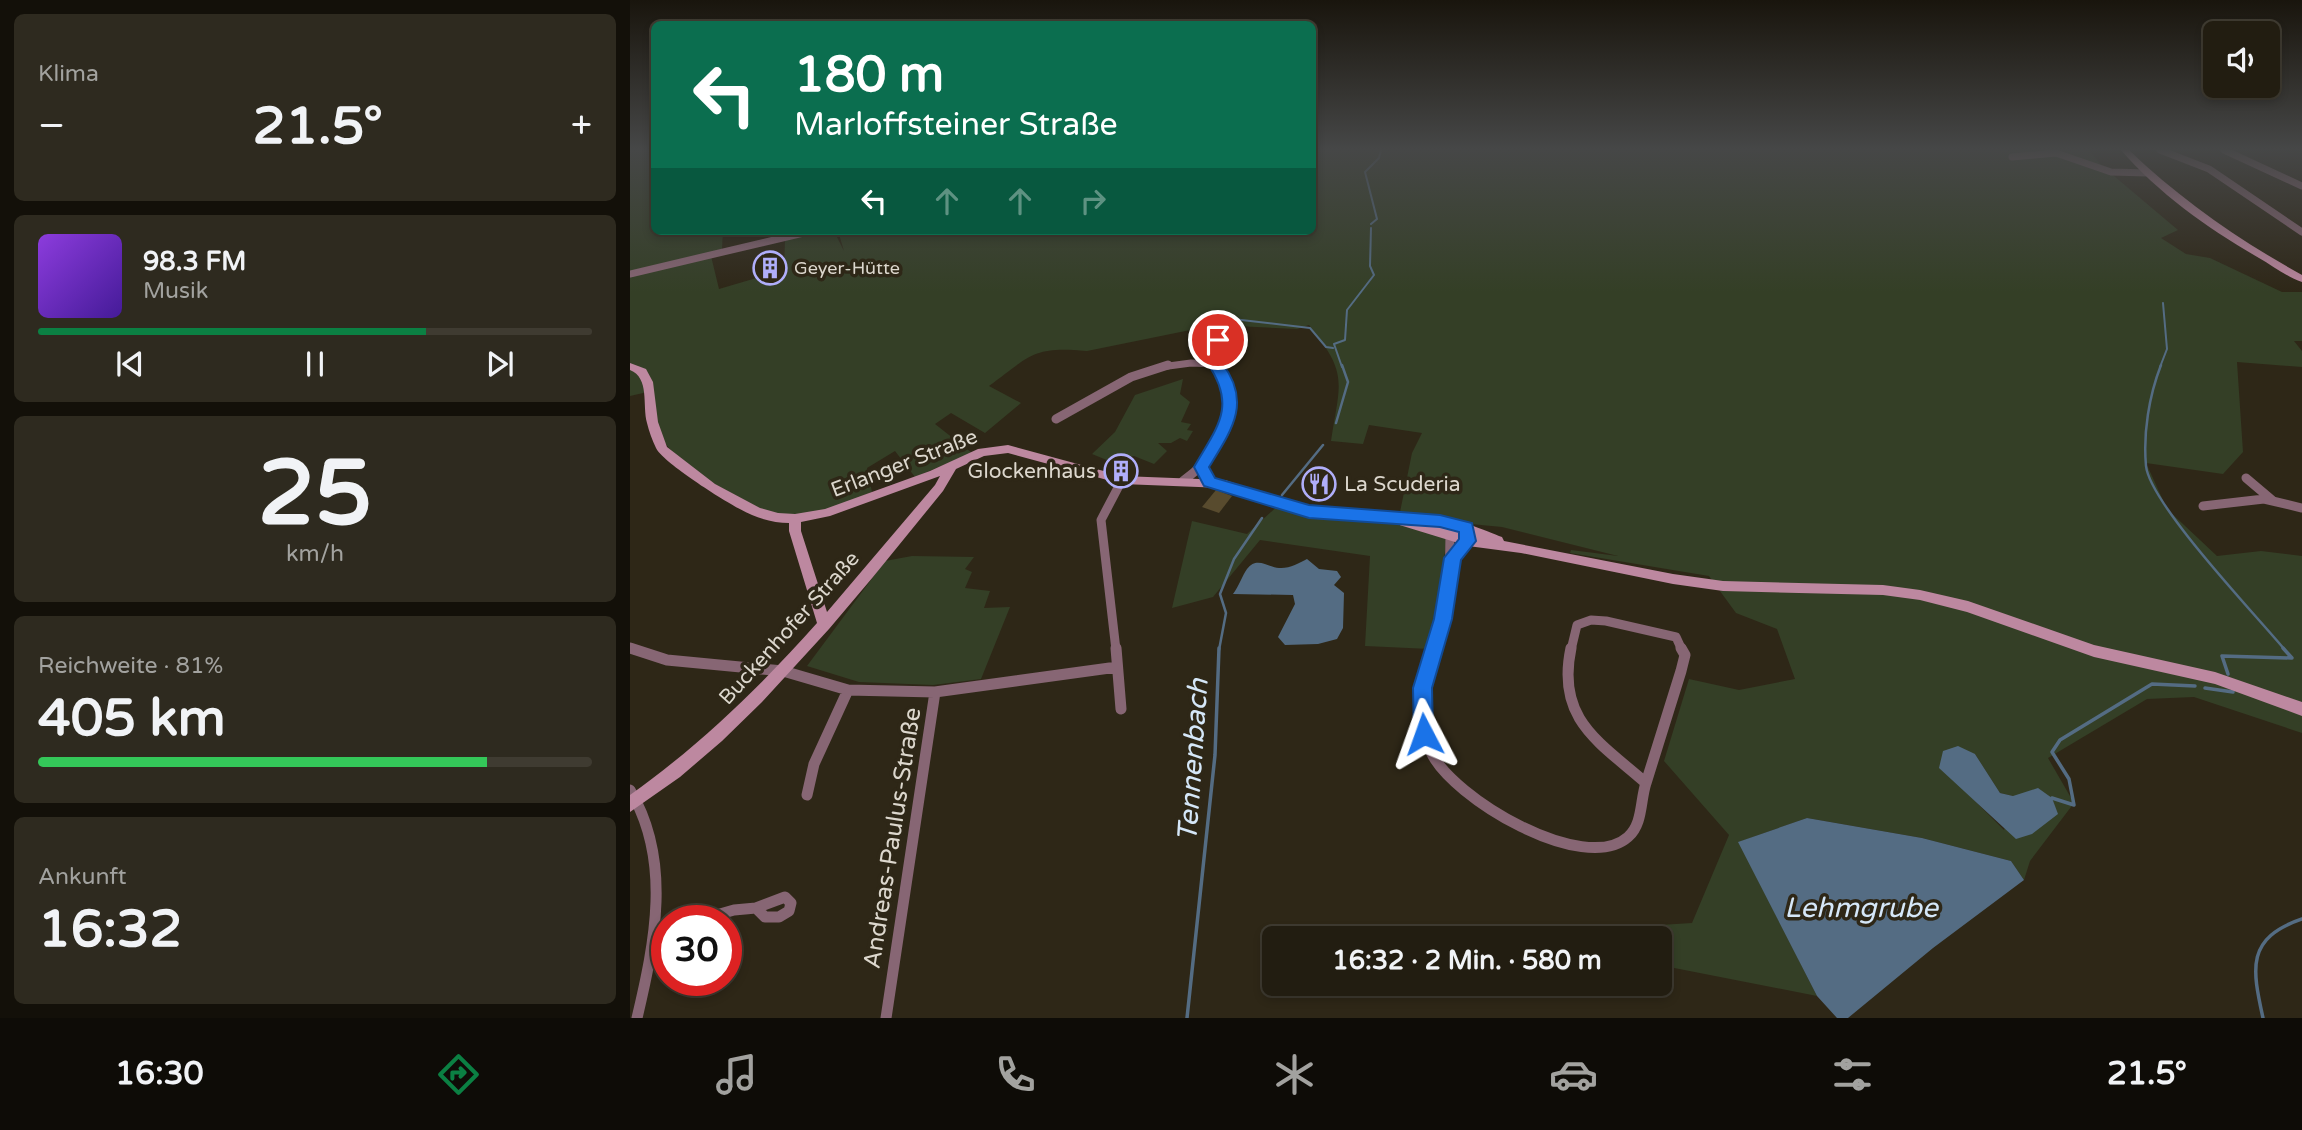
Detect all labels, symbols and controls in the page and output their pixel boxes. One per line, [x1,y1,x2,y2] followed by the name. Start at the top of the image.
[2203,21,2280,98] map controls
[2203,21,2280,98] button: sound
[794,46,944,105] text: 180 m
[679,49,770,140] icon: left
[38,60,99,88] text: Klima
[253,95,383,158] text: 21.5°
[38,103,65,149] text: −
[571,103,592,149] text: +
[794,106,1118,144] text: Marloffsteiner Straße
[855,182,893,220] icon: left
[928,182,966,220] icon: ahead
[1001,182,1039,220] icon: ahead
[1074,182,1112,220] icon: right
[143,246,246,277] text: 98.3 FM
[751,249,789,287] building icon: Geyer-Hütte
[794,257,900,279] place label: Geyer-Hütte
[143,277,208,305] text: Musik
[1188,310,1248,370] pin
[1199,321,1237,359] icon: arrive
[111,345,149,383] icon: previous
[296,345,334,383] icon: pause
[481,345,519,383] icon: next
[827,424,981,503] street label: Erlanger Straße
[258,439,372,549] text: 25
[1102,452,1140,490] building icon: Glockenhaus
[968,459,1096,484] place label: Glockenhaus
[1300,465,1338,503] restaurant icon: La Scuderia
[1344,472,1461,497] place label: La Scuderia
[286,540,344,568] text: km/h
[714,546,865,710] street label: Buckenhofer Straße
[38,652,223,680] text: Reichweite · 81%
[1170,676,1216,843] water label: Tennenbach
[38,687,226,750] text: 405 km
[1387,697,1461,771] position arrow
[858,705,927,971] street label: Andreas-Paulus-Straße
[38,863,127,891] text: Ankunft
[1784,891,1940,925] water label: Lehmgrube
[38,898,182,961] text: 16:32
[651,905,742,996] speed limit sign: 30
[1332,945,1602,976] text: 16:32 · 2 Min. · 580 m
[434,1050,483,1099] icon: directions
[712,1050,761,1099] icon: music
[991,1050,1040,1099] icon: phone
[1270,1050,1319,1099] icon: climate
[1549,1050,1598,1099] icon: car
[1828,1050,1877,1099] icon: filters
[115,1055,204,1093] text: 16:30
[2107,1055,2187,1093] text: 21.5°

